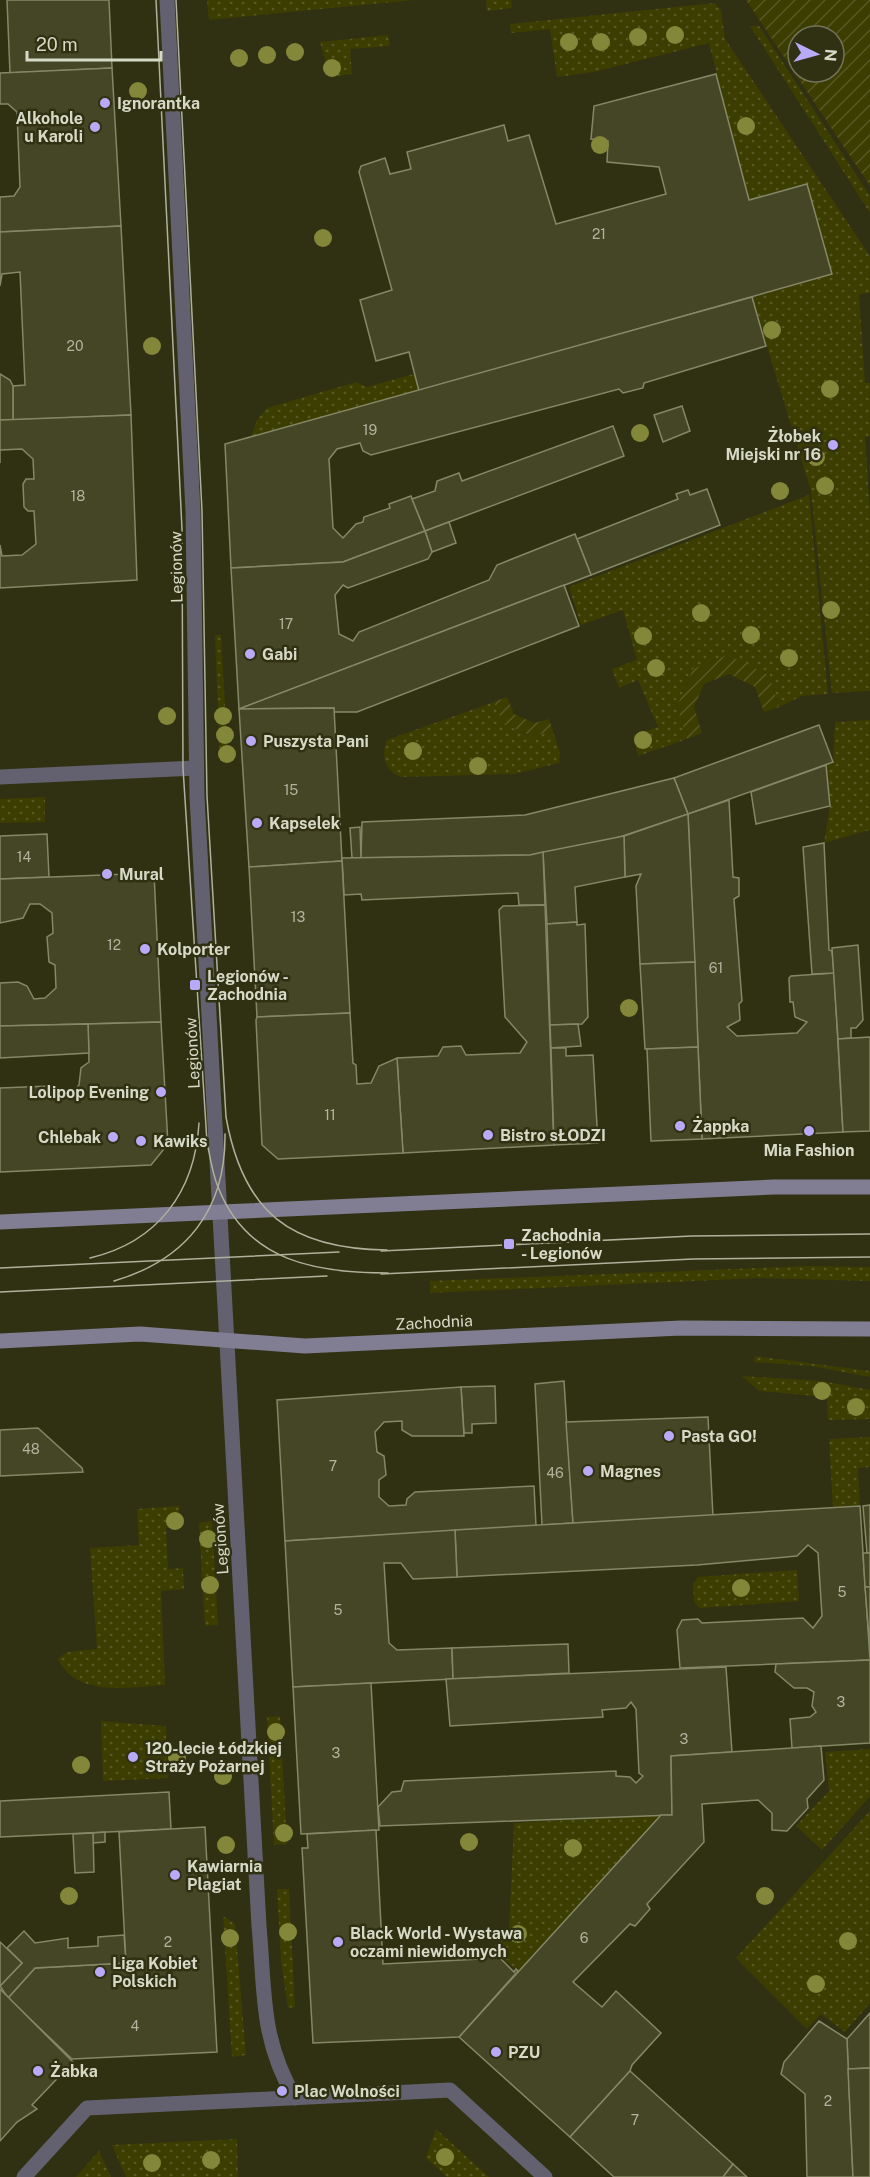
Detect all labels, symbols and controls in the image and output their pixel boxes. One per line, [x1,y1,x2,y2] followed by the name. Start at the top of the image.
[27,24,160,62] scale bar
[786,24,846,84] north arrow
[36,34,78,55] text: 20 m
[820,48,840,62] text: N
[117,94,200,113] place label: Ignorantka
[98,96,112,110] marker: Ignorantka
[15,109,83,146] place label: Alkohole u Karoli
[88,120,102,134] marker: Alkohole u Karoli
[592,226,606,242] house number: 21
[67,338,83,354] house number: 20
[363,422,377,438] house number: 19
[726,426,821,464] place label: Żłobek Miejski nr 16
[826,438,840,452] marker: Żłobek Miejski nr 16
[71,488,85,504] house number: 18
[166,531,187,603] street label: Legionów
[279,616,293,632] house number: 17
[262,645,297,664] place label: Gabi
[243,647,257,661] marker: Gabi
[263,732,369,751] place label: Puszysta Pani
[244,734,258,748] marker: Puszysta Pani
[284,782,298,798] house number: 15
[269,814,340,833] place label: Kapselek
[250,816,264,830] marker: Kapselek
[17,849,31,865] house number: 14
[119,865,164,884] place label: Mural
[100,867,114,881] marker: Mural
[291,909,305,925] house number: 13
[107,937,121,953] house number: 12
[157,940,230,959] place label: Kolporter
[138,942,152,956] marker: Kolporter
[709,960,723,976] house number: 61
[207,967,289,1004] place label: Legionów - Zachodnia
[188,978,202,992] marker: Legionów - Zachodnia
[181,1016,204,1089] street label: Legionów
[28,1083,149,1102] place label: Lolipop Evening
[154,1085,168,1099] marker: Lolipop Evening
[324,1107,336,1123] house number: 11
[692,1116,749,1136] place label: Żappka
[673,1119,687,1133] marker: Żappka
[802,1124,816,1138] marker: Mia Fashion
[500,1126,606,1145] place label: Bistro sŁODZI
[38,1128,101,1147] place label: Chlebak
[481,1128,495,1142] marker: Bistro sŁODZI
[106,1130,120,1144] marker: Chlebak
[153,1132,207,1151] place label: Kawiks
[134,1134,148,1148] marker: Kawiks
[763,1141,855,1160] place label: Mia Fashion
[521,1226,603,1263] place label: Zachodnia - Legionów
[502,1237,516,1251] marker: Zachodnia - Legionów
[395,1311,473,1334] street label: Zachodnia
[681,1427,757,1446] place label: Pasta GO!
[662,1429,676,1443] marker: Pasta GO!
[22,1441,40,1457] house number: 48
[329,1458,337,1474] house number: 7
[600,1462,661,1481] place label: Magnes
[581,1464,595,1478] marker: Magnes
[546,1465,564,1481] house number: 46
[208,1502,232,1575] street label: Legionów
[838,1584,847,1600] house number: 5
[334,1602,343,1618] house number: 5
[837,1694,846,1710] house number: 3
[680,1731,689,1747] house number: 3
[145,1739,282,1776] place label: 120-lecie Łódzkiej Straży Pożarnej
[332,1745,341,1761] house number: 3
[126,1750,140,1764] marker: 120-lecie Łódzkiej Straży Pożarnej
[187,1857,262,1894] place label: Kawiarnia Plagiat
[168,1868,182,1882] marker: Kawiarnia Plagiat
[350,1924,522,1961] place label: Black World - Wystawa oczami niewidomych
[580,1930,589,1946] house number: 6
[164,1934,172,1950] house number: 2
[331,1935,345,1949] marker: Black World - Wystawa oczami niewidomych
[112,1954,198,1991] place label: Liga Kobiet Polskich
[93,1965,107,1979] marker: Liga Kobiet Polskich
[131,2018,140,2034] house number: 4
[508,2043,540,2062] place label: PZU
[489,2045,503,2059] marker: PZU
[50,2061,98,2081] place label: Żabka
[31,2064,45,2078] marker: Żabka
[294,2082,400,2101] place label: Plac Wolności
[275,2084,289,2098] marker: Plac Wolności
[824,2093,832,2109] house number: 2
[631,2112,639,2128] house number: 7

